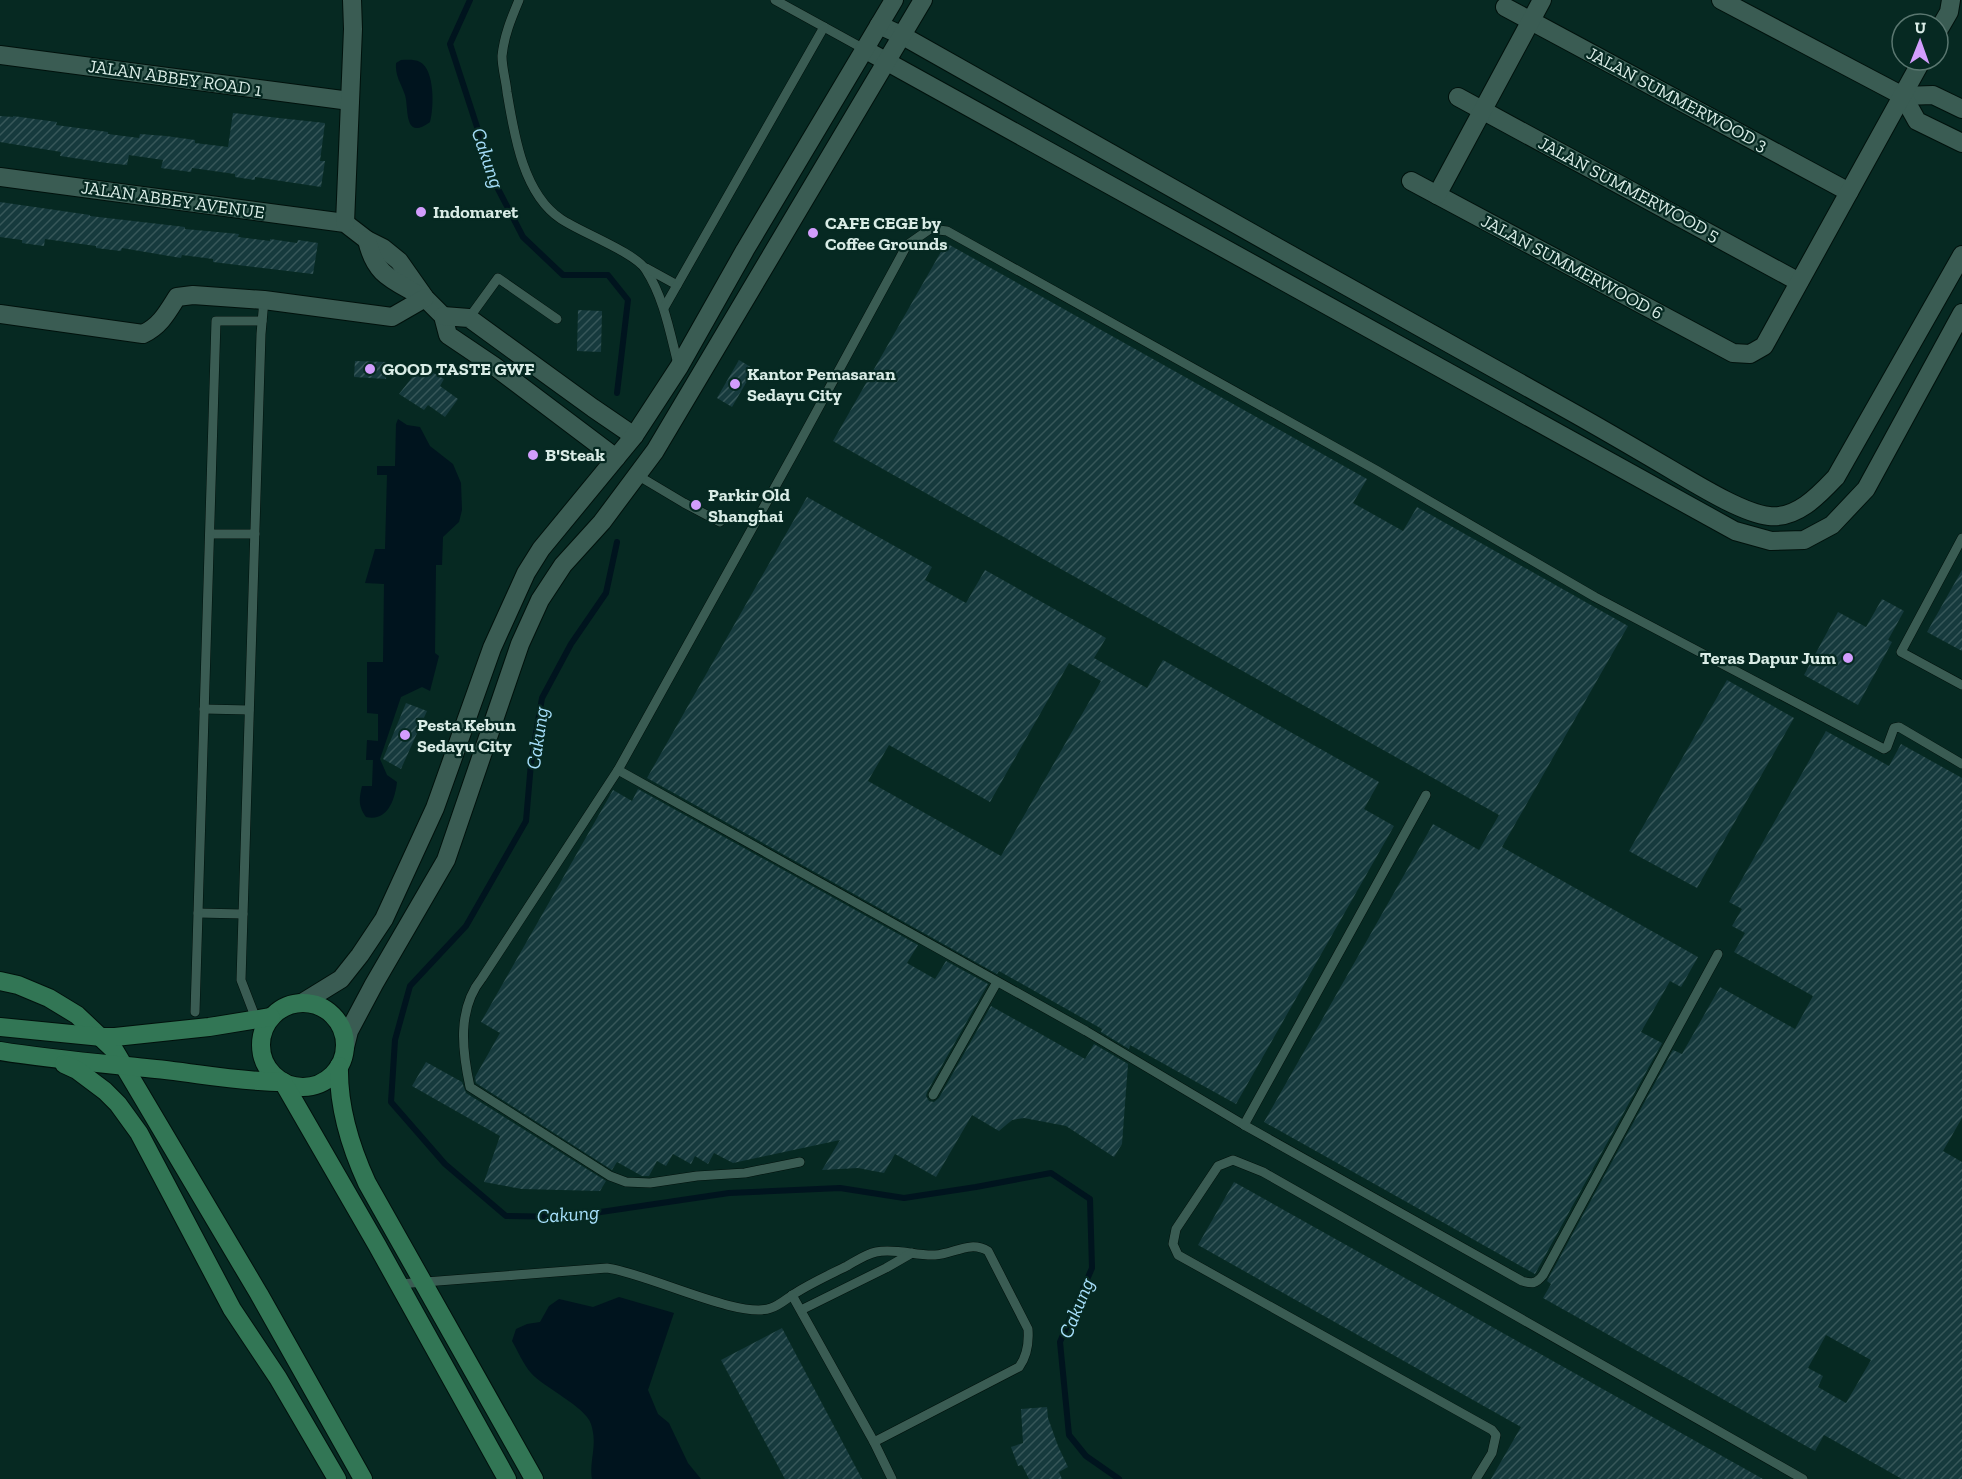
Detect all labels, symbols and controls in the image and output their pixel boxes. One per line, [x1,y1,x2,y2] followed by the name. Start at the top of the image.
[1890,12,1950,72] north arrow
[1914,18,1927,37] text: U
[1583,42,1771,156] street label: JALAN SUMMERWOOD 3
[87,55,263,101] street label: JALAN ABBEY ROAD 1
[466,124,510,192] water label: Cakung
[1535,132,1723,246] street label: JALAN SUMMERWOOD 5
[80,176,266,224] street label: JALAN ABBEY AVENUE
[433,201,519,223] place label: Indomaret
[414,205,428,219] marker: Indomaret
[1477,210,1667,324] street label: JALAN SUMMERWOOD 6
[825,212,948,255] place label: CAFE CEGE by Coffee Grounds
[806,226,820,240] marker: CAFE CEGE by Coffee Grounds
[382,358,534,380] place label: GOOD TASTE GWF
[363,362,377,376] marker: GOOD TASTE GWF
[747,363,896,406] place label: Kantor Pemasaran Sedayu City
[728,377,742,391] marker: Kantor Pemasaran Sedayu City
[545,444,605,466] place label: B'Steak
[526,448,540,462] marker: B'Steak
[708,484,791,527] place label: Parkir Old Shanghai
[689,498,703,512] marker: Parkir Old Shanghai
[1700,647,1836,669] place label: Teras Dapur Jum
[1841,651,1855,665] marker: Teras Dapur Jum
[521,705,553,771] water label: Cakung
[417,714,516,757] place label: Pesta Kebun Sedayu City
[398,728,412,742] marker: Pesta Kebun Sedayu City
[536,1200,601,1228] water label: Cakung
[1053,1274,1099,1342] water label: Cakung

